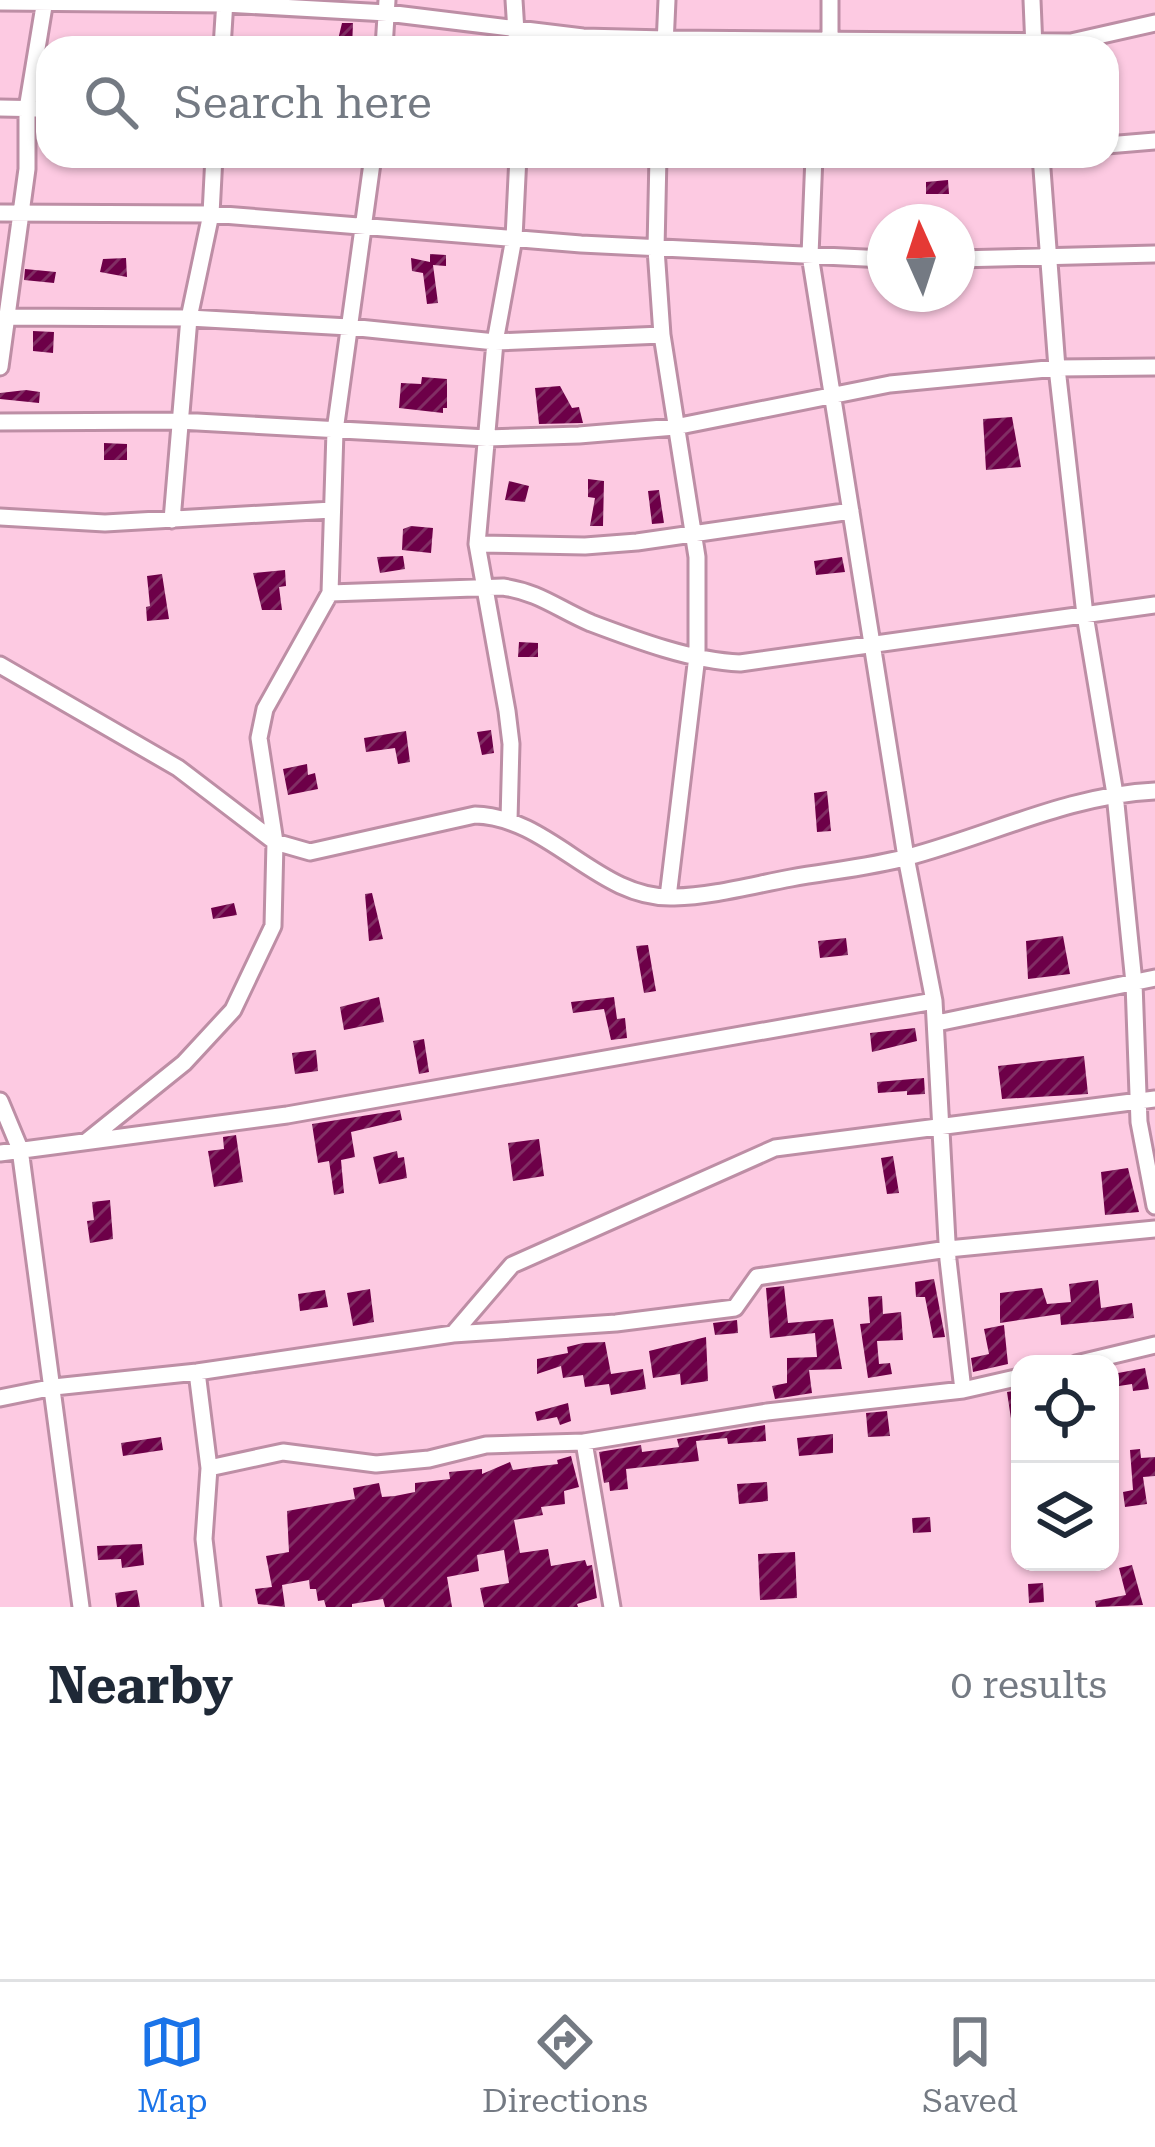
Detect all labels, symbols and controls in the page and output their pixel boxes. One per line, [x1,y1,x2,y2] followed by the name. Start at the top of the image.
[36,36,1119,168] search box
[78,69,144,135] icon: search
[174,76,432,129] text: Search here
[867,204,975,312] north arrow
[1011,1355,1119,1571] map controls
[1011,1355,1119,1463] button: locate
[1011,1463,1119,1571] button: layers
[48,1656,233,1715] text: Nearby
[950,1662,1107,1708] text: 0 results
[137,2009,208,2120] tab: Map
[482,2009,648,2120] tab: Directions
[922,2009,1018,2120] tab: Saved

